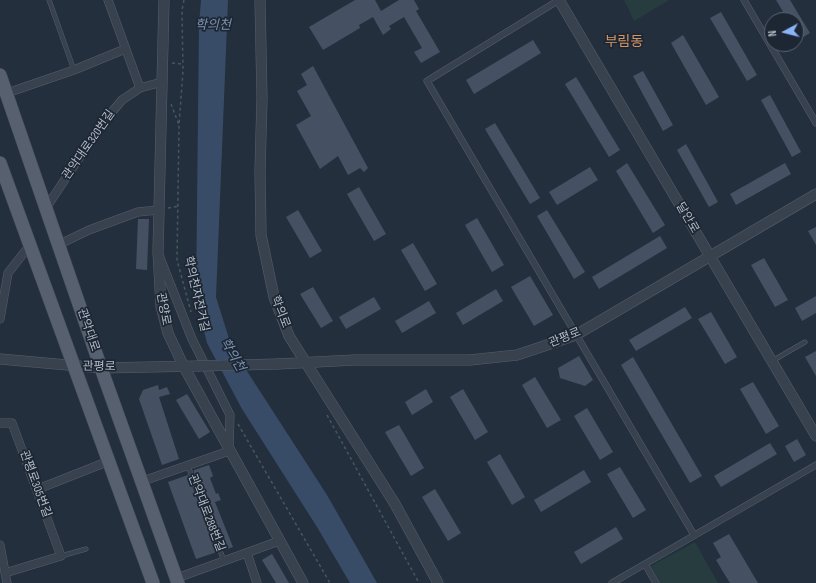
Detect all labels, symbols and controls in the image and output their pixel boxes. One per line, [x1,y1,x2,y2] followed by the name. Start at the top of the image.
[764,12,804,52] north arrow
[195,18,231,34] water label: 학의천
[766,30,779,37] text: N
[605,34,643,50] district label: 부림동
[60,107,118,183] street label: 관악대로320번길
[672,200,702,236] street label: 달안로
[180,255,212,333] street label: 학의천자전거길
[153,291,173,327] street label: 관양로
[267,294,293,330] street label: 학의로
[74,307,102,353] street label: 관악대로
[547,325,583,351] street label: 관평로
[216,336,248,374] water label: 학의천
[82,360,116,374] street label: 관평로
[16,448,54,520] street label: 관평로305번길
[185,472,227,554] street label: 관악대로288번길

